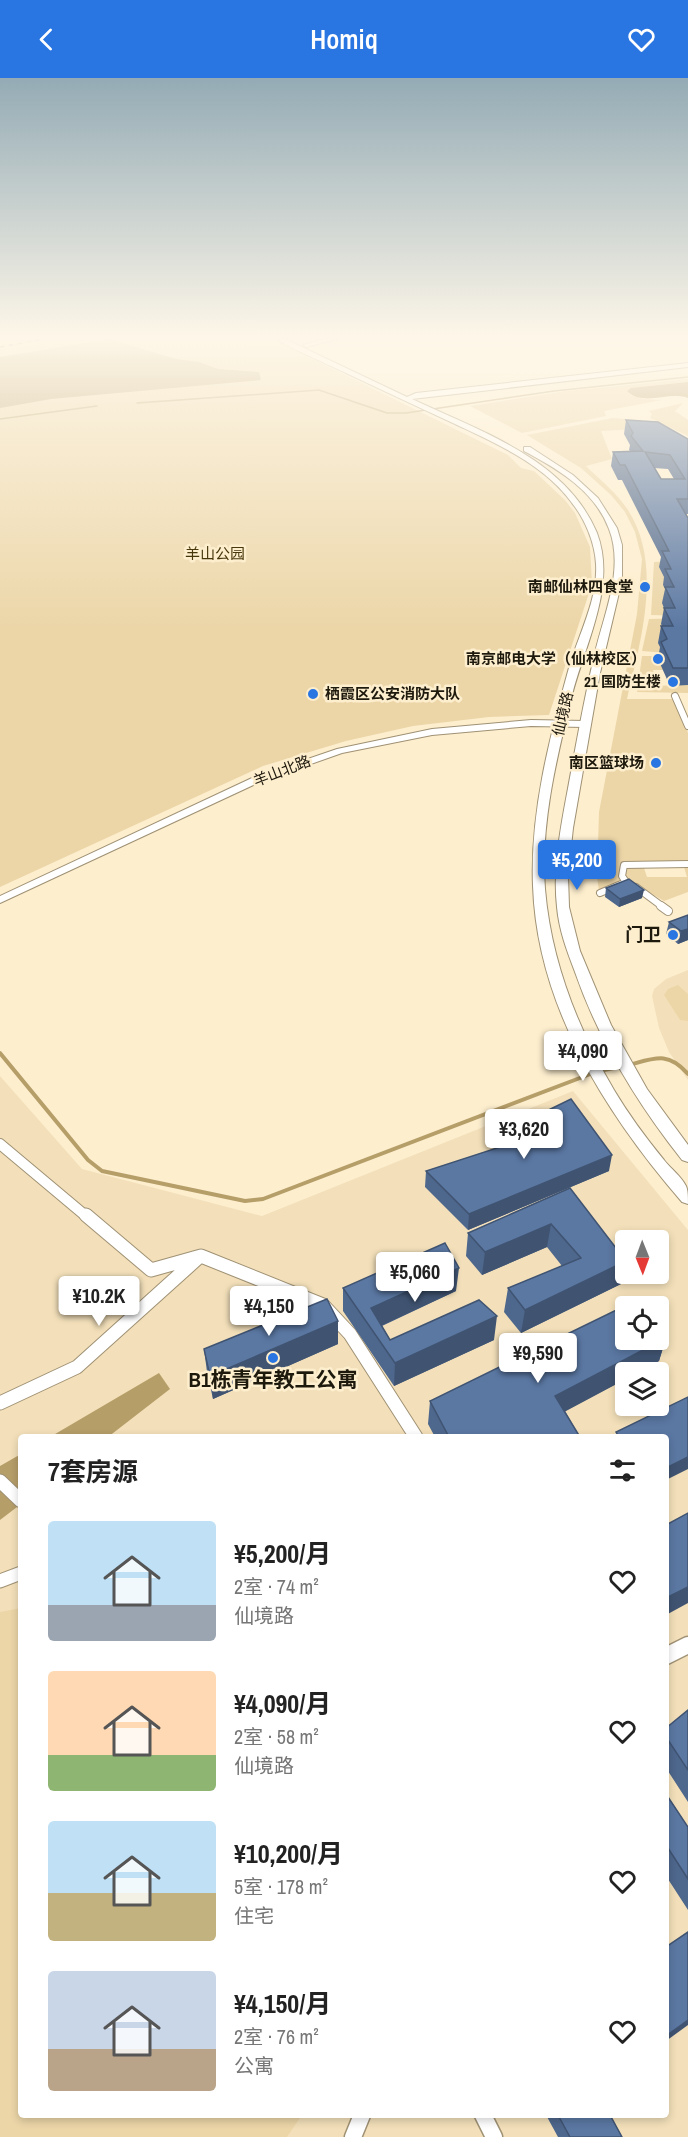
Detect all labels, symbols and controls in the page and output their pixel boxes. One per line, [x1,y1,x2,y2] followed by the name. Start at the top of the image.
[310,21,378,57] text: Homiq
[30,23,63,56] icon: back
[625,23,658,56] icon: heart
[185,543,245,564] park label: 羊山公园
[528,576,633,597] place label: 南邮仙林四食堂
[638,580,652,594] marker: 南邮仙林四食堂
[466,648,646,669] place label: 南京邮电大学（仙林校区）
[651,652,665,666] marker: 南京邮电大学（仙林校区）
[584,671,661,692] place label: 21 国防生楼
[666,675,680,689] marker: 21 国防生楼
[325,683,460,704] place label: 栖霞区公安消防大队
[306,687,320,701] marker: 栖霞区公安消防大队
[547,690,578,738] street label: 仙境路
[250,750,314,791] street label: 羊山北路
[569,752,644,773] place label: 南区篮球场
[649,756,663,770] marker: 南区篮球场
[528,840,626,891] pin: ¥5,200
[552,846,602,873] text: ¥5,200
[625,922,661,947] place label: 门卫
[666,928,680,942] marker: 门卫
[534,1031,632,1082] pin: ¥4,090
[558,1037,608,1064] text: ¥4,090
[475,1109,573,1160] pin: ¥3,620
[499,1115,549,1142] text: ¥3,620
[615,1230,669,1284] north arrow
[615,1230,669,1416] map controls
[366,1252,464,1303] pin: ¥5,060
[390,1258,440,1285] text: ¥5,060
[50,1276,148,1327] pin: ¥10.2K
[73,1282,125,1309] text: ¥10.2K
[220,1286,318,1337] pin: ¥4,150
[244,1292,294,1319] text: ¥4,150
[615,1296,669,1350] button: locate
[489,1333,587,1384] pin: ¥9,590
[513,1339,563,1366] text: ¥9,590
[266,1351,280,1365] marker: B1栋青年教工公寓
[615,1362,669,1416] button: layers
[188,1365,358,1394] place label: B1栋青年教工公寓
[48,1454,138,1489] text: 7套房源
[606,1454,639,1487] icon: filters
[234,1536,331,1571] text: ¥5,200/月
[96,1545,168,1617] icon: home
[606,1565,639,1598] icon: heart
[234,1573,319,1600] text: 2室 · 74 m²
[234,1602,294,1629] text: 仙境路
[234,1686,331,1721] text: ¥4,090/月
[96,1695,168,1767] icon: home
[606,1715,639,1748] icon: heart
[234,1723,319,1750] text: 2室 · 58 m²
[234,1752,294,1779] text: 仙境路
[234,1836,343,1871] text: ¥10,200/月
[96,1845,168,1917] icon: home
[606,1865,639,1898] icon: heart
[234,1873,328,1900] text: 5室 · 178 m²
[234,1902,274,1929] text: 住宅
[234,1986,331,2021] text: ¥4,150/月
[96,1995,168,2067] icon: home
[606,2015,639,2048] icon: heart
[234,2023,319,2050] text: 2室 · 76 m²
[234,2052,274,2079] text: 公寓

